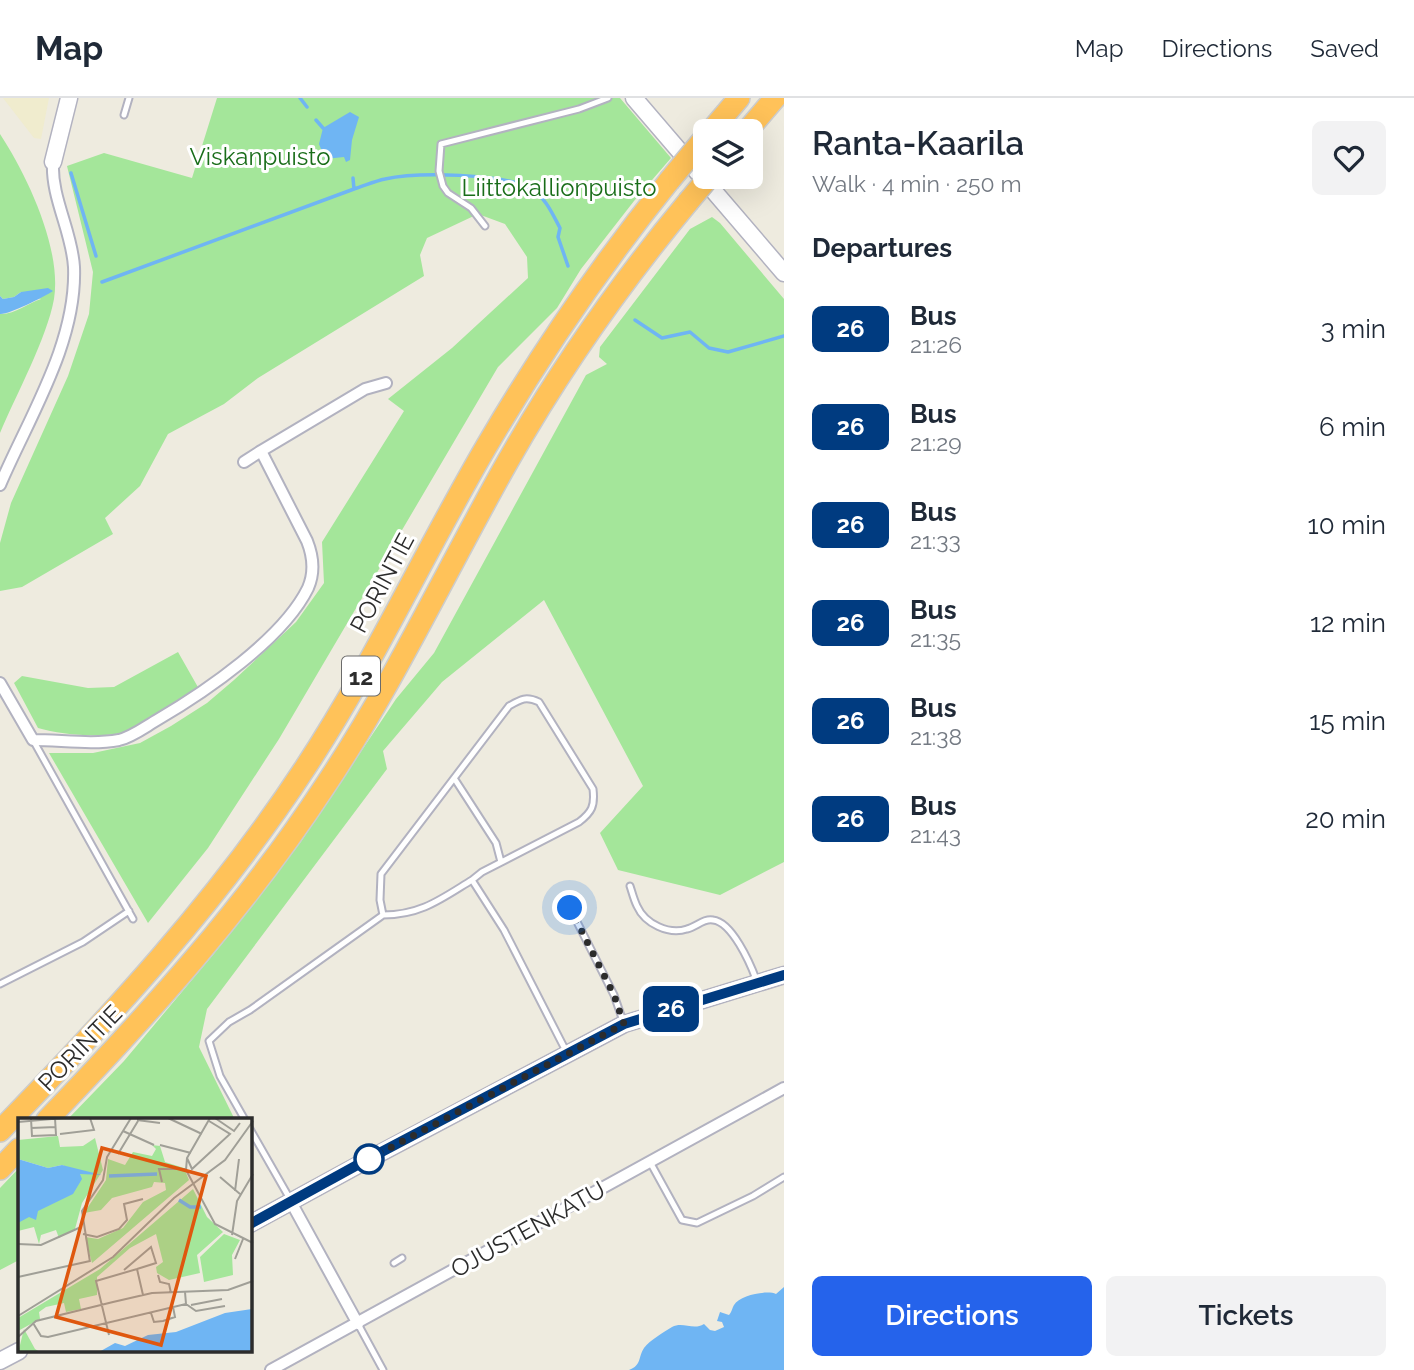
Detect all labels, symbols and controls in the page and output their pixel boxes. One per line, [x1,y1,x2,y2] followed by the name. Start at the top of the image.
[35,29,103,68] text: Map
[1075,34,1124,63] text: Map
[1162,34,1272,63] text: Directions
[1310,34,1379,63] text: Saved
[693,119,763,189] map controls
[693,119,763,189] button: layers
[1312,121,1386,195] button: heart
[812,124,1024,163] text: Ranta-Kaarila
[190,142,330,171] park label: Viskanpuisto
[812,170,1022,197] text: Walk · 4 min · 250 m
[462,173,656,202] park label: Liittokallionpuisto
[812,233,952,263] text: Departures
[910,301,957,331] text: Bus
[836,314,865,343] text: 26
[1321,314,1386,344] text: 3 min
[910,331,962,358] text: 21:26
[910,399,957,429] text: Bus
[836,412,865,441] text: 26
[1319,412,1386,442] text: 6 min
[910,429,962,456] text: 21:29
[910,497,957,527] text: Bus
[836,510,865,539] text: 26
[1308,510,1386,540] text: 10 min
[910,527,961,554] text: 21:33
[344,528,420,638] street label: PORINTIE
[910,595,957,625] text: Bus
[836,608,865,637] text: 26
[1310,608,1386,638] text: 12 min
[910,625,961,652] text: 21:35
[342,656,380,696] road number: 12
[910,693,957,723] text: Bus
[836,706,865,735] text: 26
[1309,706,1386,736] text: 15 min
[910,723,962,750] text: 21:38
[910,791,957,821] text: Bus
[836,804,865,833] text: 26
[1305,804,1386,834] text: 20 min
[910,821,961,848] text: 21:43
[552,890,587,925] your location
[640,986,702,1032] line badge: 26
[657,994,685,1023] text: 26
[32,999,128,1097] street label: PORINTIE
[18,1118,252,1352] inset map
[354,1144,384,1174] unlabelled marker
[446,1175,610,1283] street label: OJUSTENKATU
[812,1276,1092,1356] button: Directions
[1106,1276,1386,1356] button: Tickets

